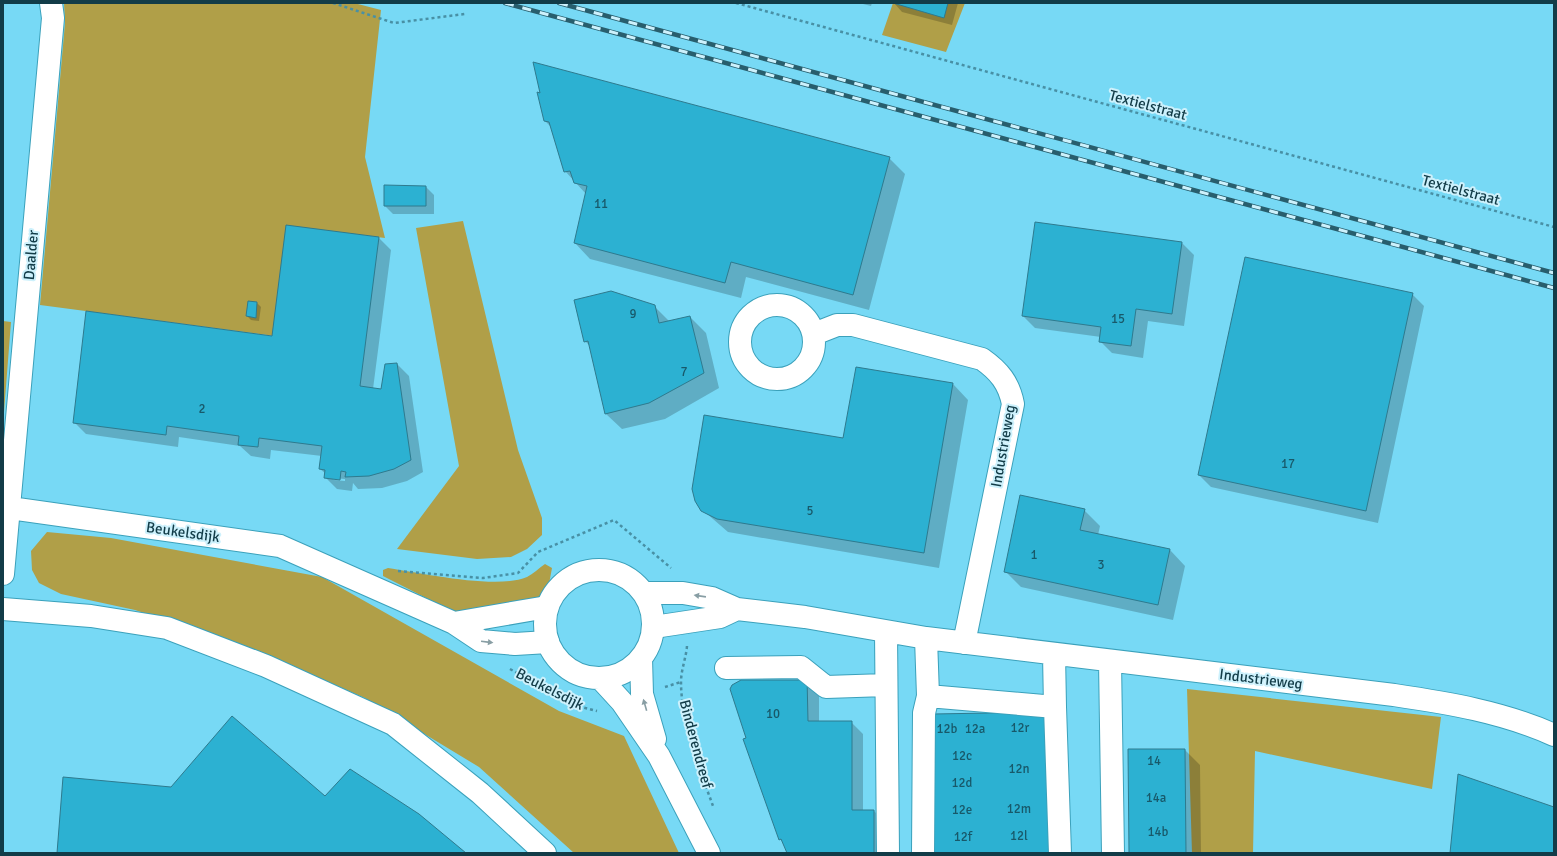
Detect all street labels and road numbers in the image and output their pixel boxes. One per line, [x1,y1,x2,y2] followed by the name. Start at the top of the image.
[1107,86,1189,124] street label: Textielstraat
[1420,171,1502,209] street label: Textielstraat
[20,229,42,281] street label: Daalder
[987,403,1019,489] street label: Industrieweg
[145,518,221,546] street label: Beukelsdijk
[513,664,588,714] street label: Beukelsdijk
[1218,665,1304,693] street label: Industrieweg
[676,698,717,791] street label: Binderendreef

